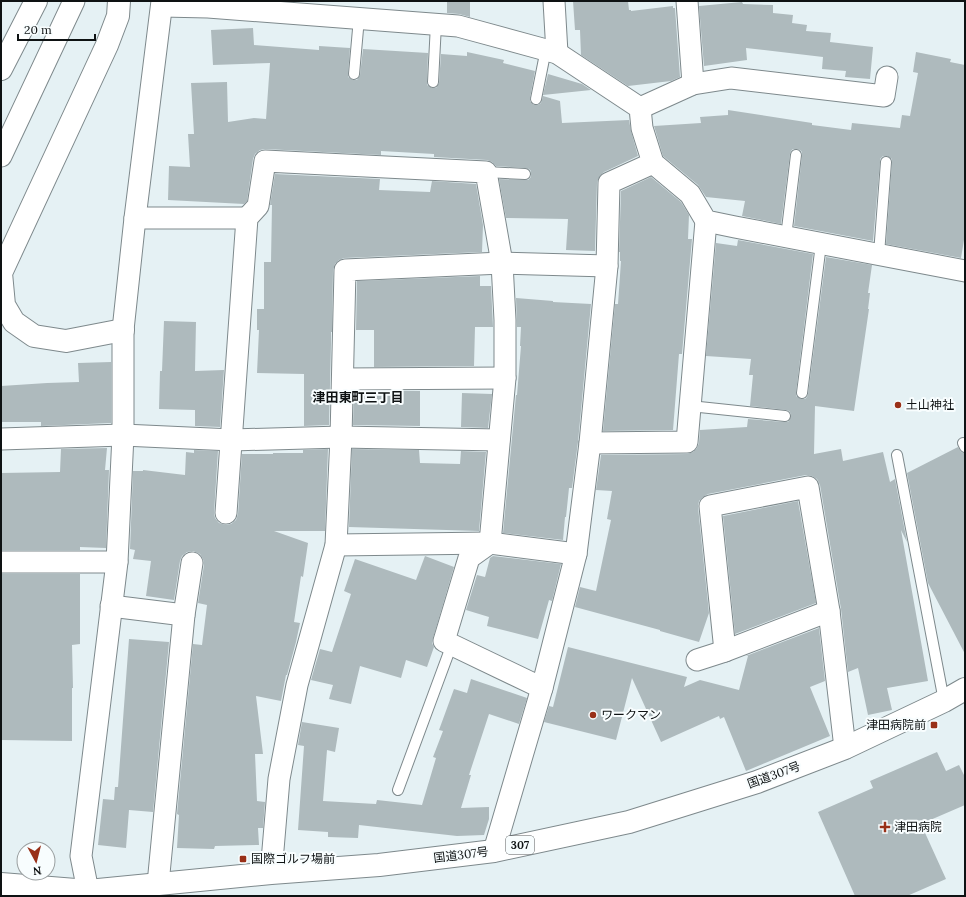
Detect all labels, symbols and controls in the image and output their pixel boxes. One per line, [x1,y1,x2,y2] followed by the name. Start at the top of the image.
[18,16,95,42] scale bar
[24,22,52,37] text: 20 m
[312,389,404,406] district label: 津田東町三丁目
[906,397,954,412] place label: 土山神社
[893,400,903,410] marker: 土山神社
[601,707,661,722] place label: ワークマン
[588,710,598,720] marker: ワークマン
[866,717,926,732] place label: 津田病院前
[929,720,939,730] marker: 津田病院前
[745,758,802,791] street label: 国道307号
[894,819,942,834] place label: 津田病院
[879,821,891,833] marker: 津田病院
[506,836,534,854] road number: 307
[16,841,56,881] north arrow
[433,844,489,865] street label: 国道307号
[251,851,335,866] place label: 国際ゴルフ場前
[238,854,248,864] marker: 国際ゴルフ場前
[32,863,42,878] text: N

